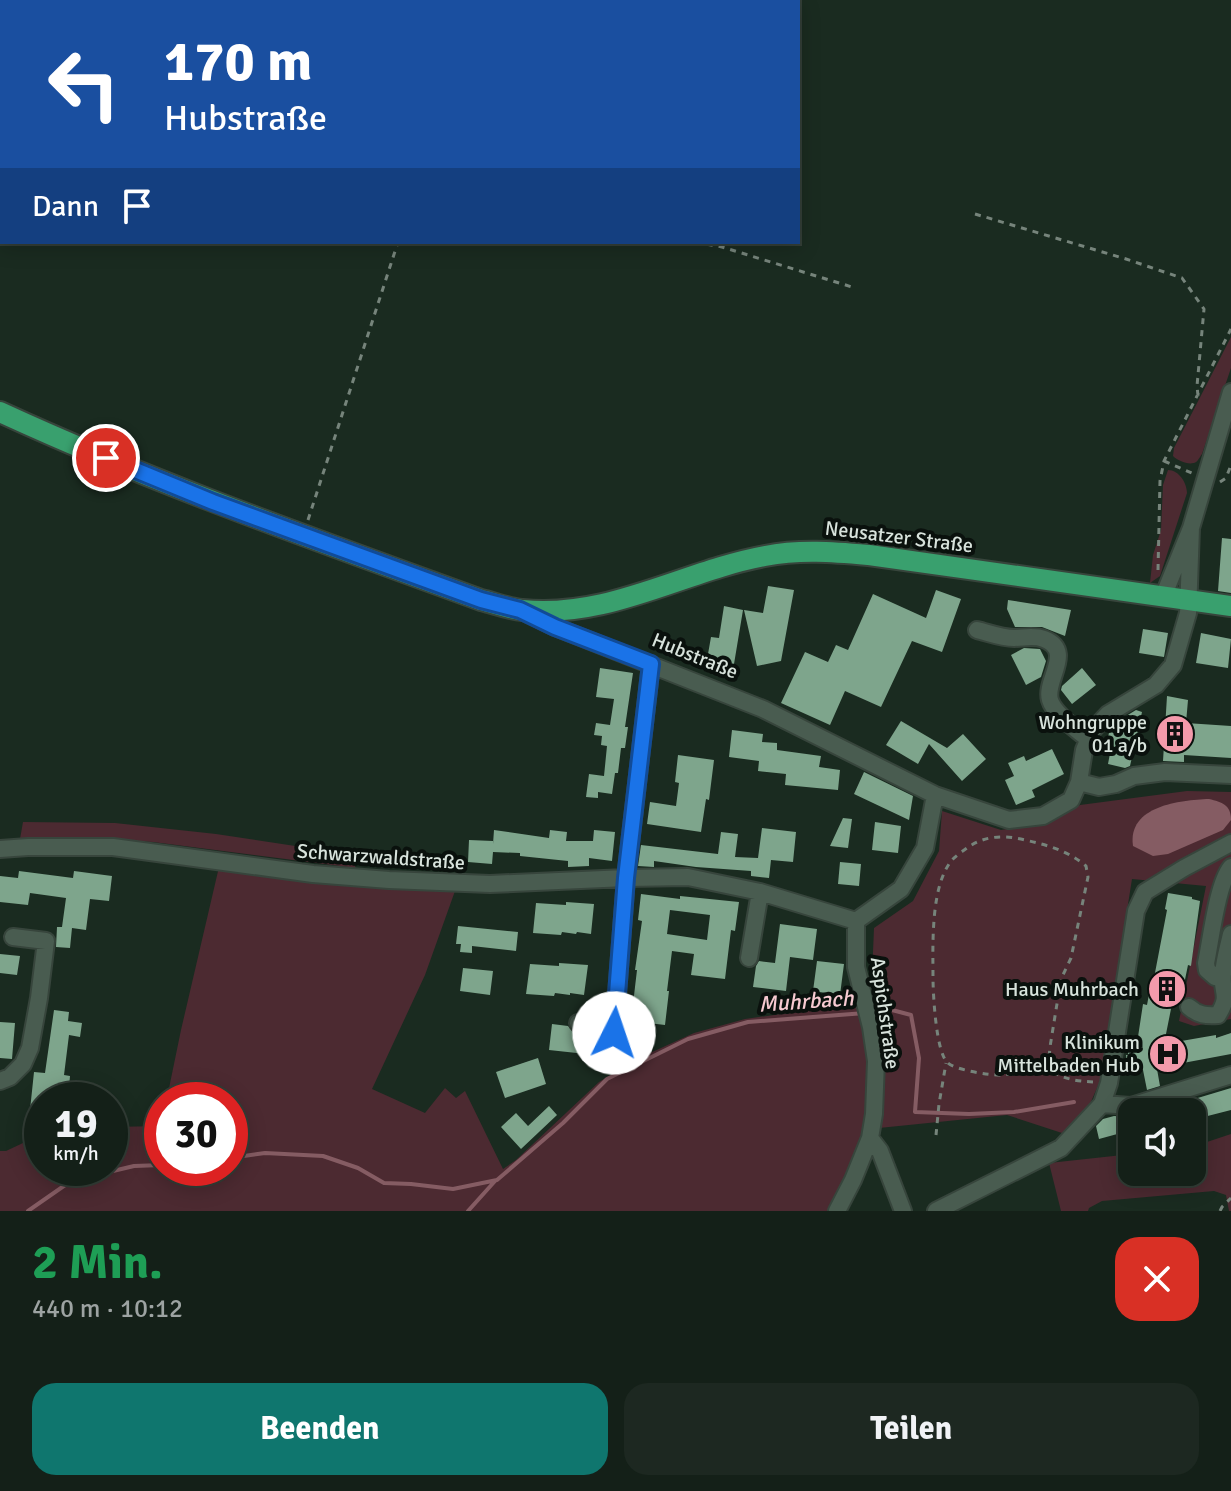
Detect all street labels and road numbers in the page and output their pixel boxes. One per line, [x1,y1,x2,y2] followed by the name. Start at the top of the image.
[824,516,974,558] street label: Neusatzer Straße
[648,627,742,685] street label: Hubstraße
[296,839,466,875] street label: Schwarzwaldstraße
[865,955,905,1071] street label: Aspichstraße

